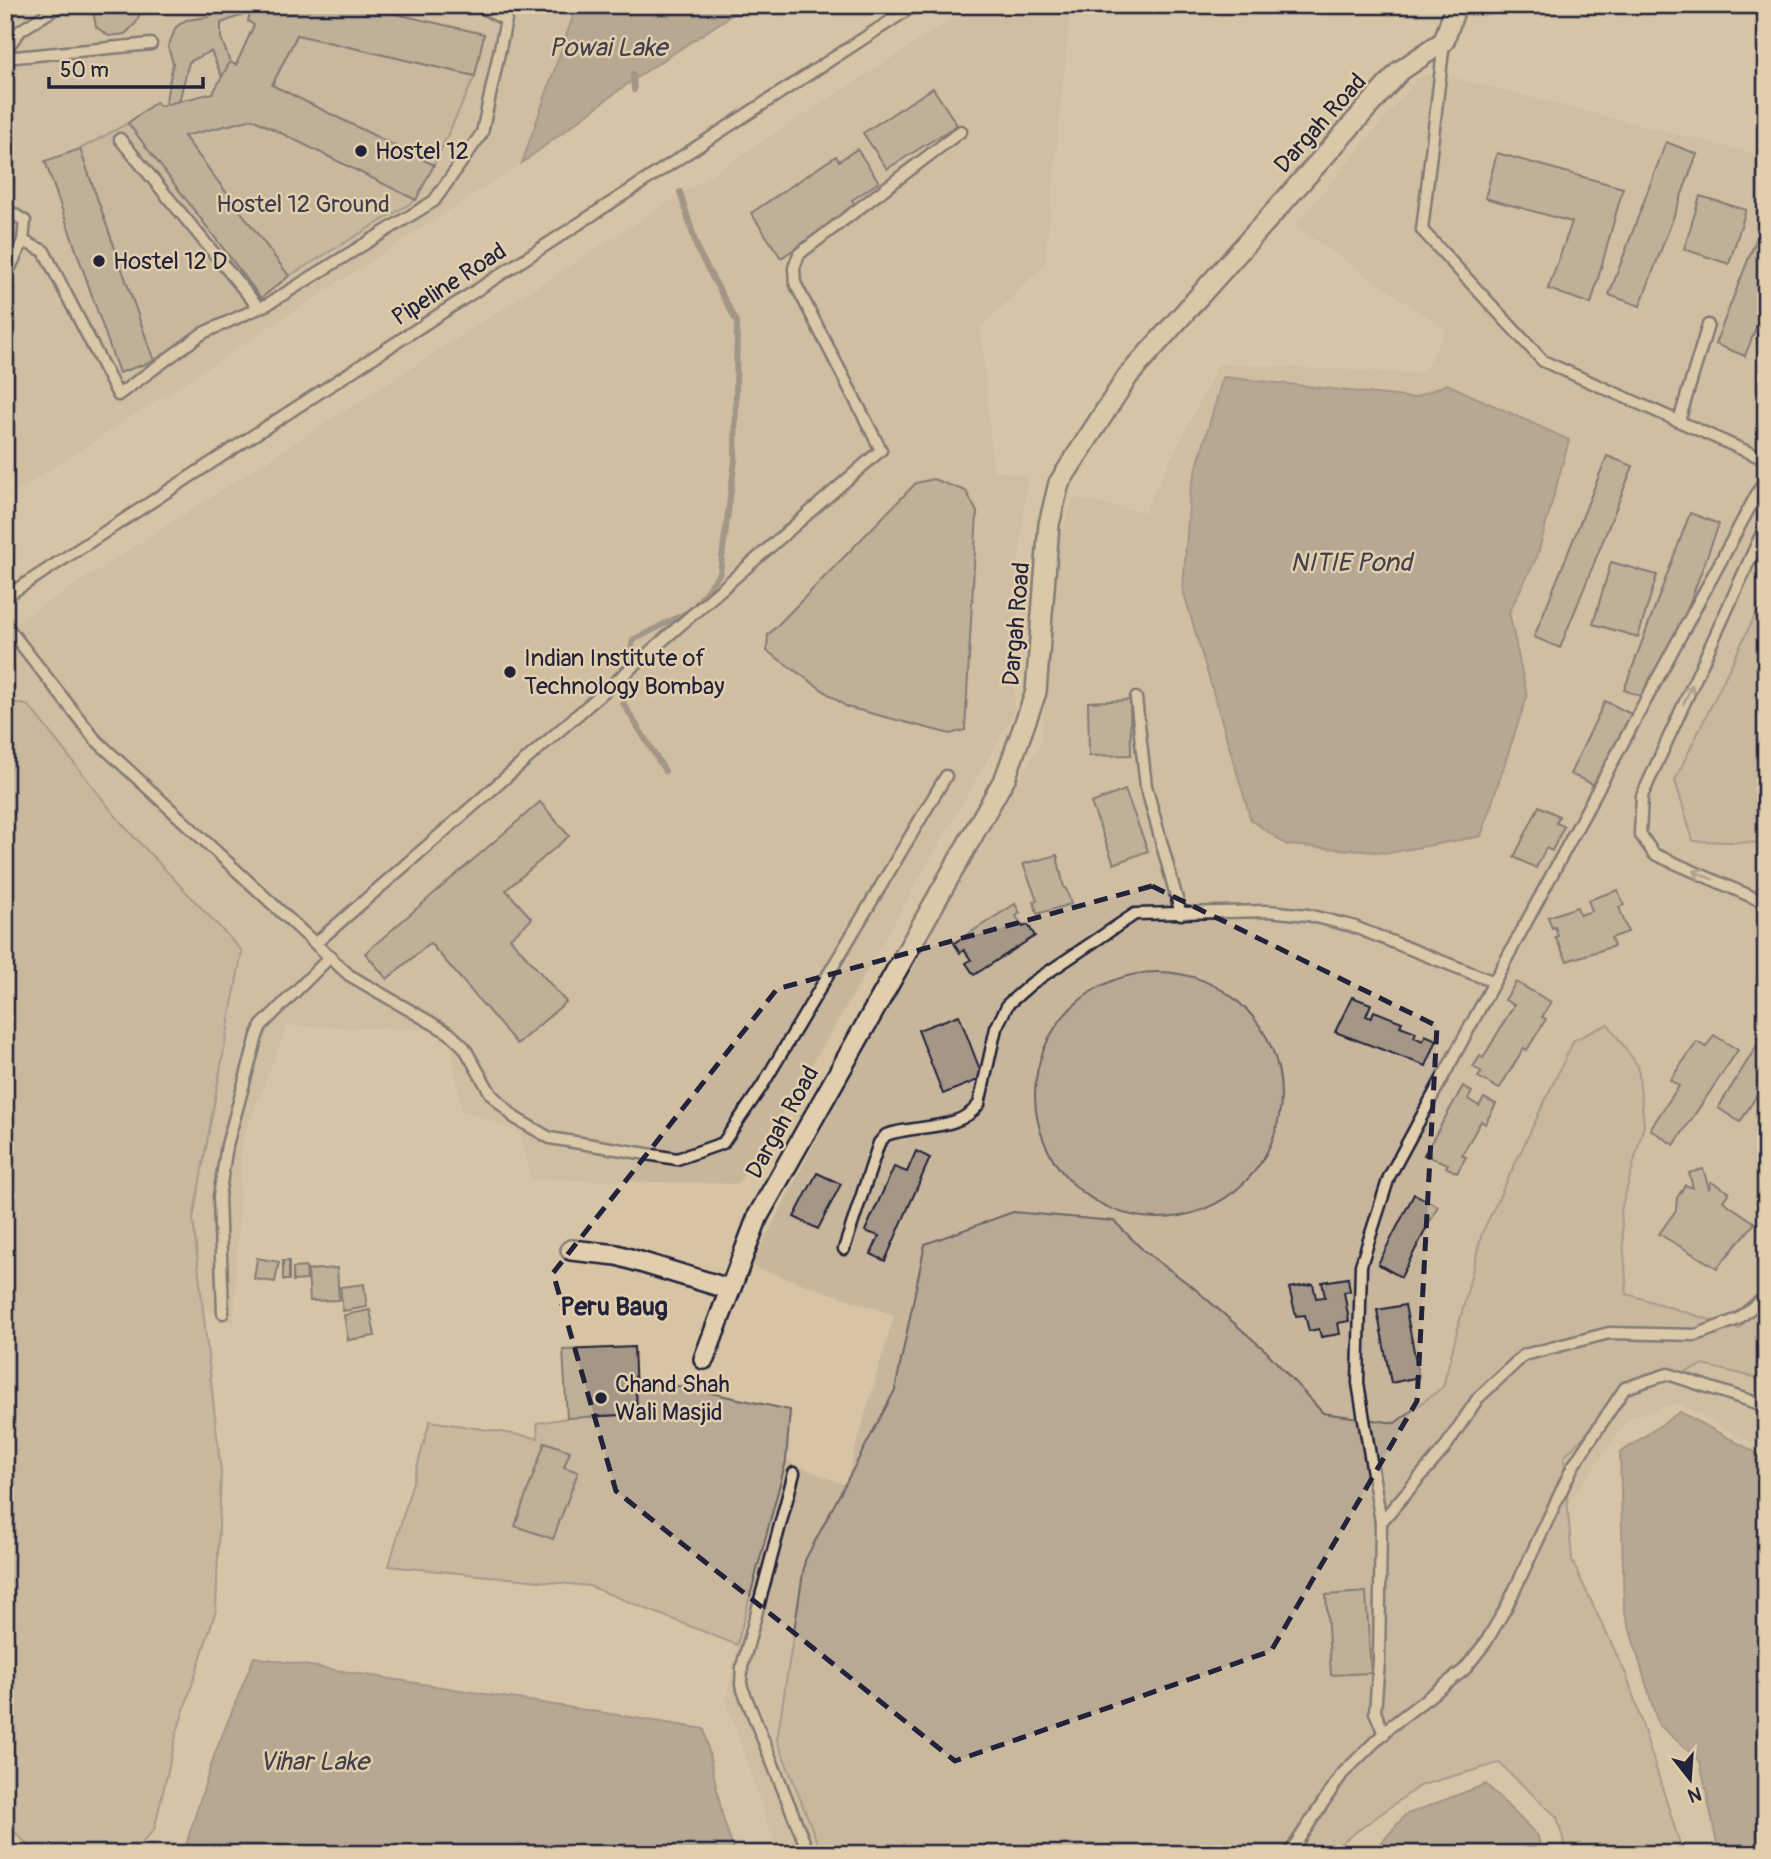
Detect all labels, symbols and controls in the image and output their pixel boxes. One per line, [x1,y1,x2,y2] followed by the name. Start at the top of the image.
[549,32,669,64] water label: Powai Lake
[49,46,203,90] scale bar
[60,57,109,84] text: 50 m
[1268,67,1373,179] street label: Dargah Road
[375,137,469,166] place label: Hostel 12
[353,143,369,159] marker: Hostel 12
[216,190,390,219] park label: Hostel 12 Ground
[387,237,512,332] street label: Pipeline Road
[113,247,227,276] place label: Hostel 12 D
[91,253,107,269] marker: Hostel 12 D
[1290,547,1415,579] water label: NITIE Pond
[997,561,1036,687] street label: Dargah Road
[524,644,725,701] place label: Indian Institute of Technology Bombay
[502,664,518,680] marker: Indian Institute of Technology Bombay
[1682,684,1695,705] one-way arrow
[1693,868,1714,881] one-way arrow
[740,1061,825,1184] street label: Dargah Road
[560,1291,668,1323] district label: Peru Baug
[615,1370,730,1427] place label: Chand Shah Wali Masjid
[593,1390,609,1406] marker: Chand Shah Wali Masjid
[1656,1744,1726,1814] north arrow
[259,1746,371,1778] water label: Vihar Lake
[1685,1781,1704,1808] text: N

